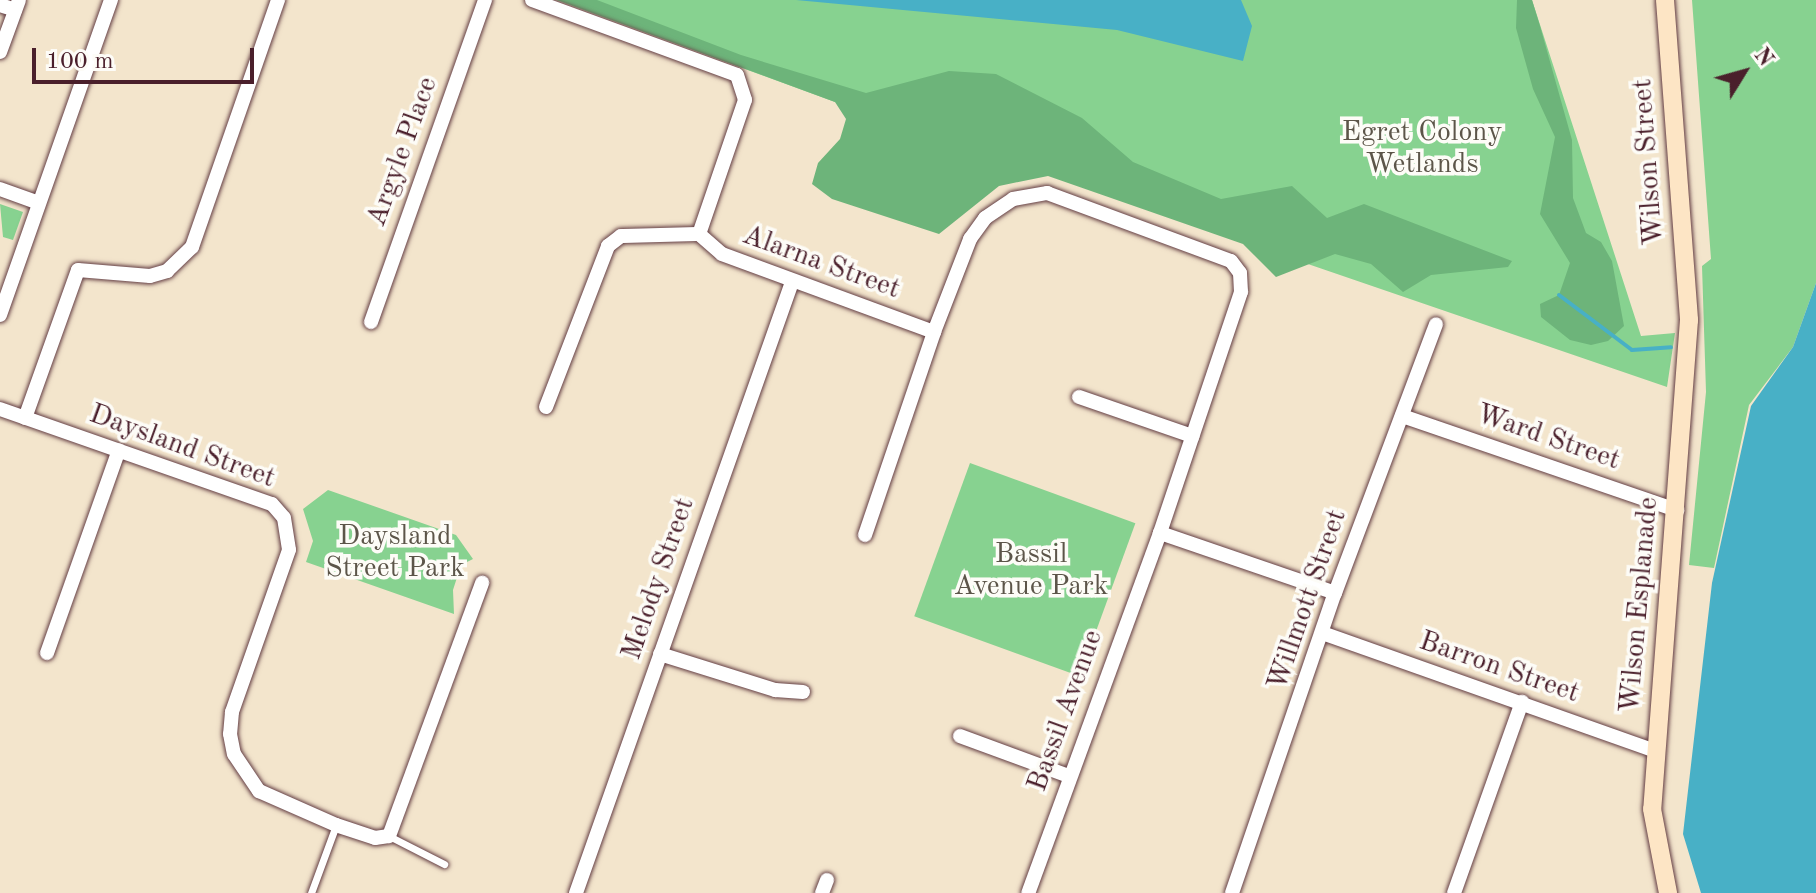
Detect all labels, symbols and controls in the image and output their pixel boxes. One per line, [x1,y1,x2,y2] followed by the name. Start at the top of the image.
[36,32,258,82] scale bar
[1704,32,1784,112] north arrow
[1749,44,1777,71] text: N
[46,50,114,74] text: 100 m
[360,73,446,231] street label: Argyle Place
[1626,78,1672,246] street label: Wilson Street
[1342,116,1502,182] park label: Egret Colony Wetlands
[738,219,904,307] street label: Alarna Street
[84,398,280,496] street label: Daysland Street
[1472,398,1624,478] street label: Ward Street
[616,493,702,665] street label: Melody Street
[1614,496,1666,714] street label: Wilson Esplanade
[1261,505,1355,695] street label: Willmott Street
[325,520,465,586] park label: Daysland Street Park
[954,538,1108,604] park label: Bassil Avenue Park
[1415,625,1583,711] street label: Barron Street
[1021,626,1111,796] street label: Bassil Avenue

